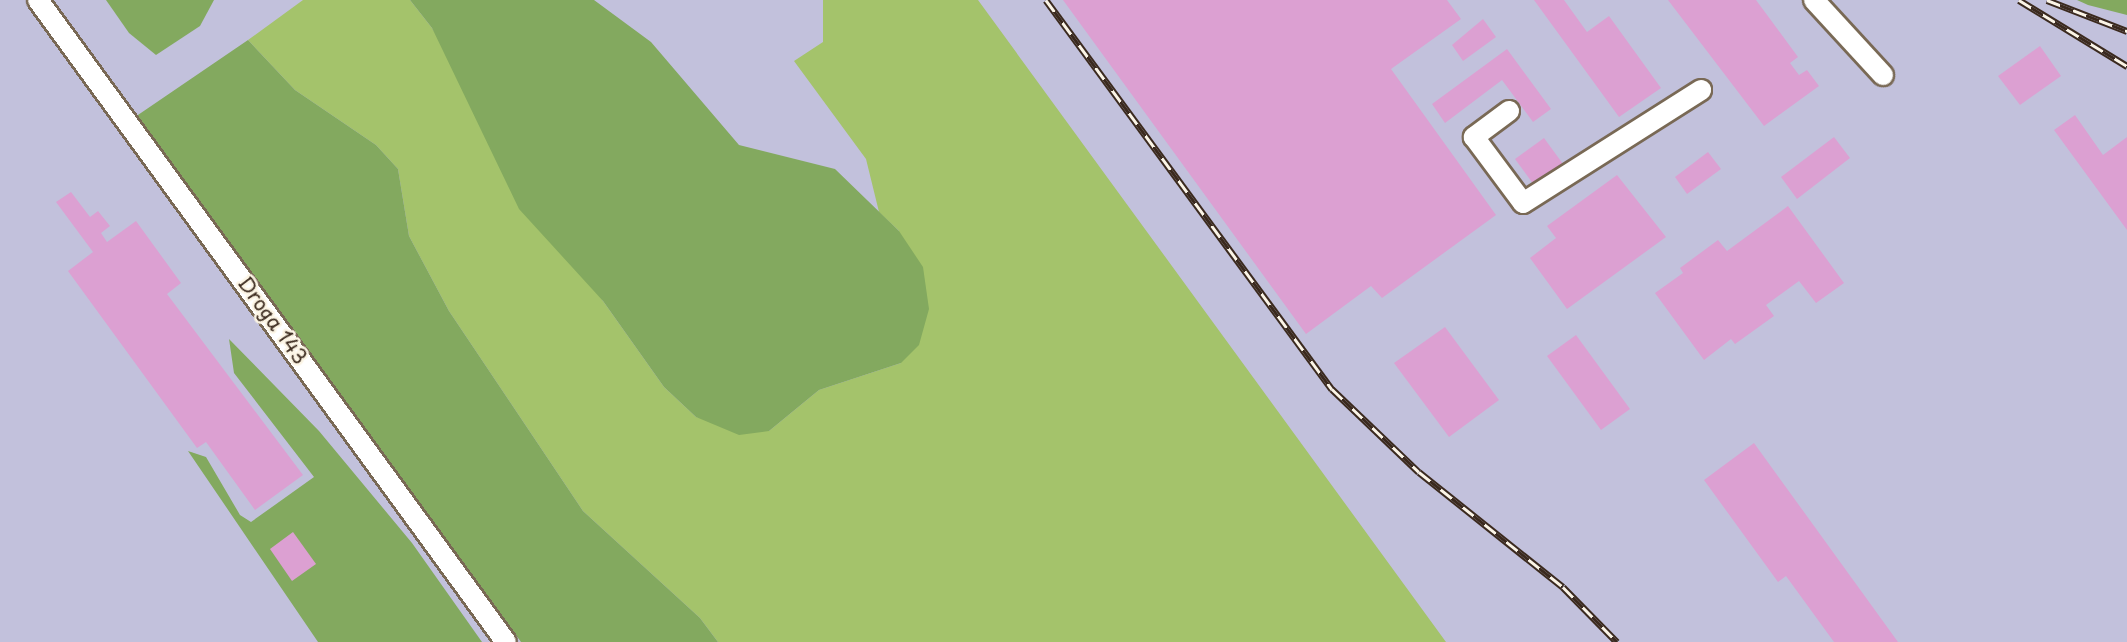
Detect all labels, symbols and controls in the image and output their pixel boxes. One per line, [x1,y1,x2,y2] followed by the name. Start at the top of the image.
[233,272,313,368] street label: Droga 143

